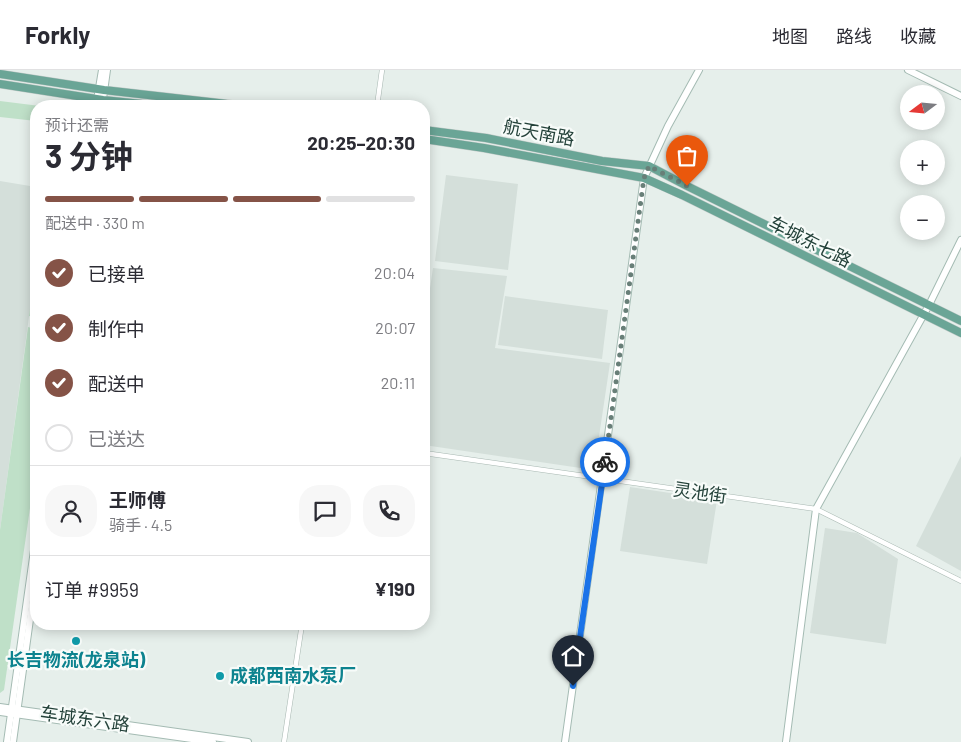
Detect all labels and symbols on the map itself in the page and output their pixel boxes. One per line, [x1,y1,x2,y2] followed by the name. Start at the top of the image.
[900,85,945,130] north arrow
[502,114,577,150] street label: 航天南路
[666,135,708,186] pin
[765,211,856,271] street label: 车城东七路
[580,437,630,487] courier
[672,477,728,507] street label: 灵池街
[70,635,82,647] marker: 长吉物流(龙泉站)
[552,635,594,686] pin
[7,648,146,670] place label: 长吉物流(龙泉站)
[230,664,356,686] place label: 成都西南水泵厂
[214,670,226,682] marker: 成都西南水泵厂
[39,701,131,735] street label: 车城东六路

